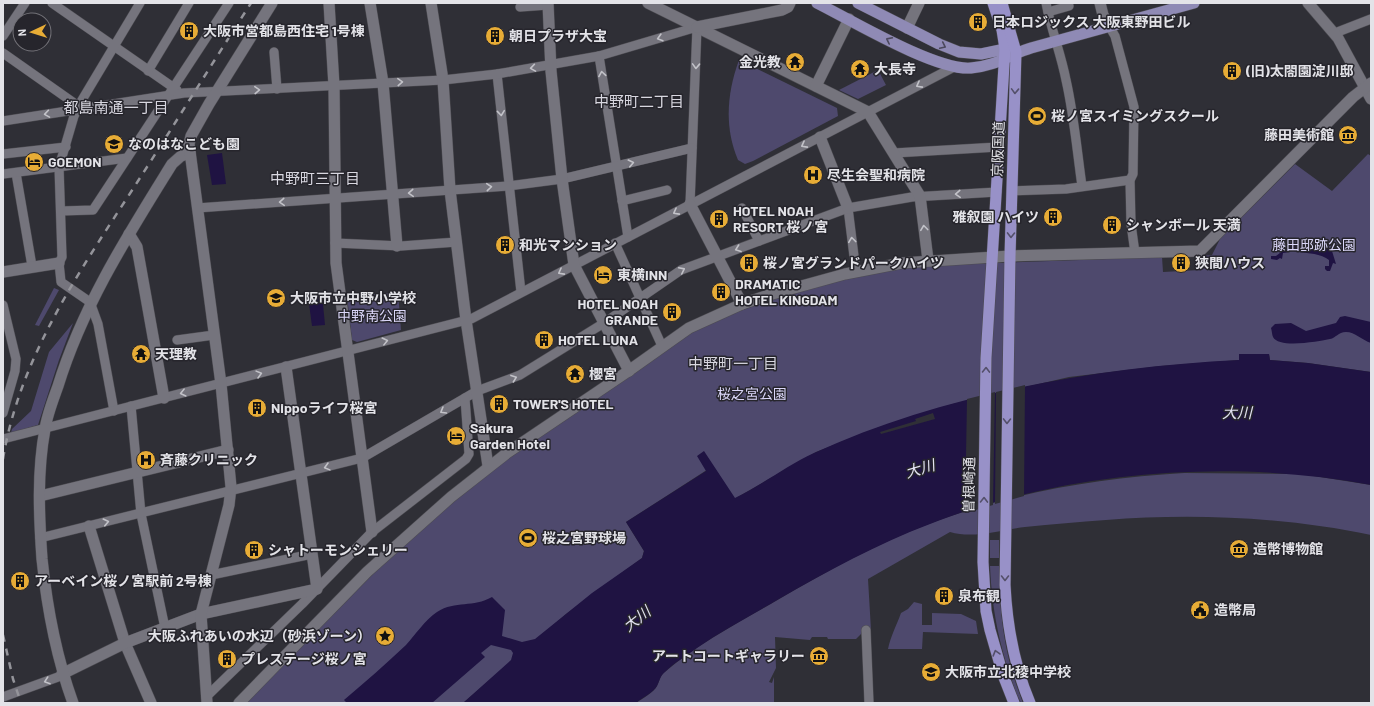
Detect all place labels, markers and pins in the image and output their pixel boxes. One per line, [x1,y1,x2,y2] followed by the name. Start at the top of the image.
[967,11,989,33] building icon: 日本ロジックス 大阪東野田ビル
[992,13,1190,30] place label: 日本ロジックス 大阪東野田ビル
[178,20,200,42] building icon: 大阪市営都島西住宅 1号棟
[203,22,365,39] place label: 大阪市営都島西住宅 1号棟
[484,25,506,47] building icon: 朝日プラザ大宝
[509,27,607,44] place label: 朝日プラザ大宝
[784,51,806,73] temple icon: 金光教
[739,53,781,70] place label: 金光教
[849,58,871,80] temple icon: 大長寺
[874,60,916,77] place label: 大長寺
[1221,60,1243,82] building icon: (旧)太閤園淀川邸
[1245,62,1354,79] place label: (旧)太閤園淀川邸
[1026,105,1048,127] sports icon: 桜ノ宮スイミングスクール
[1051,107,1219,124] place label: 桜ノ宮スイミングスクール
[1337,124,1359,146] museum icon: 藤田美術館
[1264,126,1334,143] place label: 藤田美術館
[103,133,125,155] school or university icon: なのはなこども園
[128,135,240,152] place label: なのはなこども園
[23,151,45,173] hotel icon: GOEMON
[48,153,101,170] place label: GOEMON
[802,164,824,186] hospital icon: 尽生会聖和病院
[827,166,925,183] place label: 尽生会聖和病院
[733,202,828,235] place label: HOTEL NOAH RESORT 桜ノ宮
[1042,206,1064,228] building icon: 雅叙園 ハイツ
[708,208,730,230] building icon: HOTEL NOAH RESORT 桜ノ宮
[952,208,1039,225] place label: 雅叙園 ハイツ
[1101,214,1123,236] building icon: シャンボール 天満
[1126,216,1241,233] place label: シャンボール 天満
[494,234,516,256] building icon: 和光マンション
[519,236,617,253] place label: 和光マンション
[738,252,760,274] building icon: 桜ノ宮グランドパークハイツ
[1170,252,1192,274] building icon: 狹間ハウス
[763,254,944,271] place label: 桜ノ宮グランドパークハイツ
[1195,254,1265,271] place label: 狹間ハウス
[592,264,614,286] hotel icon: 東横INN
[617,266,667,283] place label: 東横INN
[735,275,837,308] place label: DRAMATIC HOTEL KINGDAM
[710,281,732,303] building icon: DRAMATIC HOTEL KINGDAM
[265,287,287,309] school or university icon: 大阪市立中野小学校
[290,289,416,306] place label: 大阪市立中野小学校
[577,295,658,328] place label: HOTEL NOAH GRANDE
[661,301,683,323] building icon: HOTEL NOAH GRANDE
[533,329,555,351] building icon: HOTEL LUNA
[558,331,639,348] place label: HOTEL LUNA
[130,343,152,365] temple icon: 天理教
[155,345,197,362] place label: 天理教
[564,363,586,385] temple icon: 櫻宮
[589,365,617,382] place label: 櫻宮
[488,393,510,415] building icon: TOWER'S HOTEL
[513,395,613,412] place label: TOWER'S HOTEL
[246,397,268,419] building icon: Nippoライフ桜宮
[271,399,378,416] place label: Nippoライフ桜宮
[470,419,550,452] place label: Sakura Garden Hotel
[445,425,467,447] hotel icon: Sakura Garden Hotel
[135,449,157,471] hospital icon: 斉藤クリニック
[160,451,258,468] place label: 斉藤クリニック
[517,527,539,549] sports icon: 桜之宮野球場
[542,529,626,546] place label: 桜之宮野球場
[1228,538,1250,560] museum icon: 造幣博物館
[243,539,265,561] building icon: シャトーモンシェリー
[1253,540,1323,557] place label: 造幣博物館
[268,541,408,558] place label: シャトーモンシェリー
[9,570,31,592] building icon: アーベイン桜ノ宮駅前 2号棟
[34,572,212,589] place label: アーベイン桜ノ宮駅前 2号棟
[933,585,955,607] building icon: 泉布観
[958,587,1000,604] place label: 泉布観
[1189,599,1211,621] public building icon: 造幣局
[1214,601,1256,618] place label: 造幣局
[374,625,396,647] place icon: 大阪ふれあいの水辺（砂浜ゾーン）
[148,627,371,644] place label: 大阪ふれあいの水辺（砂浜ゾーン）
[808,645,830,667] museum icon: アートコートギャラリー
[652,647,805,664] place label: アートコートギャラリー
[216,648,238,670] building icon: プレステージ桜ノ宮
[241,650,367,667] place label: プレステージ桜ノ宮
[920,661,942,683] school or university icon: 大阪市立北稜中学校
[945,663,1071,680] place label: 大阪市立北稜中学校

